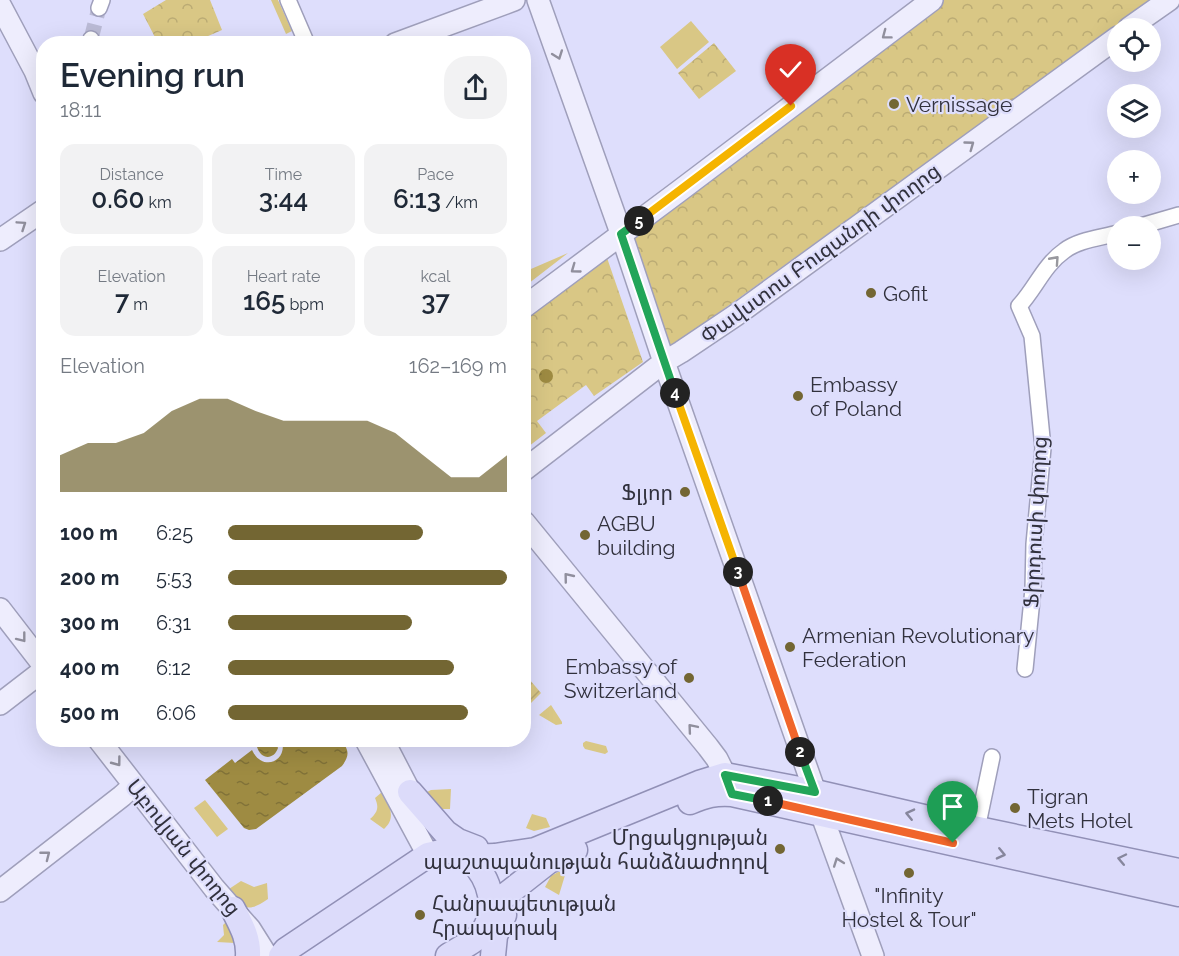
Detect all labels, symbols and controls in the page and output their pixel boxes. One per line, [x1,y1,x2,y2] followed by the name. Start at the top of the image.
[1107,18,1161,270] map controls
[1107,18,1161,72] button: locate
[881,28,892,39] one-way arrow
[765,44,816,106] pin
[550,49,563,60] one-way arrow
[774,53,807,86] icon: check
[60,56,245,95] text: Evening run
[444,56,507,119] button: share
[1107,84,1161,138] button: layers
[906,92,1012,117] place label: Vernissage
[887,97,901,111] marker: Vernissage
[60,98,101,122] text: 18:11
[964,141,975,152] one-way arrow
[1107,150,1161,204] button: +
[695,158,945,348] street label: Փավստոս Բուզանդի փողոց
[99,165,164,184] text: Distance
[265,165,302,184] text: Time
[417,165,454,184] text: Pace
[91,184,144,214] text: 0.60
[259,184,308,214] text: 3:44
[393,184,441,214] text: 6:13
[144,193,172,212] text: km
[441,193,478,212] text: /km
[624,206,654,236] pin: 5
[635,211,643,230] text: 5
[1107,216,1161,270] button: −
[15,221,26,232] one-way arrow
[1048,256,1059,267] one-way arrow
[570,262,581,273] one-way arrow
[98,267,165,286] text: Elevation
[247,267,320,286] text: Heart rate
[421,267,450,286] text: kcal
[883,281,928,306] place label: Gofit
[115,286,129,316] text: 7
[243,286,285,316] text: 165
[421,286,450,316] text: 37
[864,286,878,300] marker: Gofit
[129,295,148,314] text: m
[285,295,324,314] text: bpm
[60,354,145,378] text: Elevation
[409,354,507,378] text: 162–169 m
[810,372,902,421] place label: Embassy of Poland
[660,378,690,408] pin: 4
[670,383,680,402] text: 4
[791,389,805,403] marker: Embassy of Poland
[1018,436,1052,608] street label: Ֆիրդուսի փողոց
[622,480,673,505] place label: Ֆլյոր
[678,485,692,499] marker: Ֆլյոր
[597,511,676,560] place label: AGBU building
[60,521,118,545] text: 100 m
[156,521,193,545] text: 6:25
[578,528,592,542] marker: AGBU building
[723,557,753,587] pin: 3
[734,562,742,581] text: 3
[60,566,119,590] text: 200 m
[156,566,192,590] text: 5:53
[564,573,575,584] one-way arrow
[60,611,119,635] text: 300 m
[156,611,191,635] text: 6:31
[802,623,1035,672] place label: Armenian Revolutionary Federation
[14,631,25,642] one-way arrow
[783,640,797,654] marker: Armenian Revolutionary Federation
[564,654,678,703] place label: Embassy of Switzerland
[60,656,119,680] text: 400 m
[156,656,191,680] text: 6:12
[682,671,696,685] marker: Embassy of Switzerland
[60,701,119,725] text: 500 m
[156,701,196,725] text: 6:06
[688,724,699,735] one-way arrow
[785,737,815,767] pin: 2
[795,742,805,761] text: 2
[109,756,120,767] one-way arrow
[121,774,247,920] street label: Աբովյան փողոց
[927,781,978,843] pin
[1027,784,1133,833] place label: Tigran Mets Hotel
[753,786,783,816] pin: 1
[936,790,969,823] icon: arrive
[764,791,772,810] text: 1
[1008,801,1022,815] marker: Tigran Mets Hotel
[906,809,916,822] one-way arrow
[423,825,768,874] place label: Մրցակցության պաշտպանության հանձնաժողով
[773,842,787,856] marker: Մրցակցության պաշտպանության հանձնաժողով
[995,846,1005,859] one-way arrow
[40,851,51,862] one-way arrow
[1117,854,1127,867] one-way arrow
[833,857,846,867] one-way arrow
[902,866,916,880] marker: "Infinity Hostel & Tour"
[841,883,977,932] place label: "Infinity Hostel & Tour"
[432,891,616,940] place label: Հանրապետւթյան Հրապարակ
[413,908,427,922] marker: Հանրապետւթյան Հրապարակ

